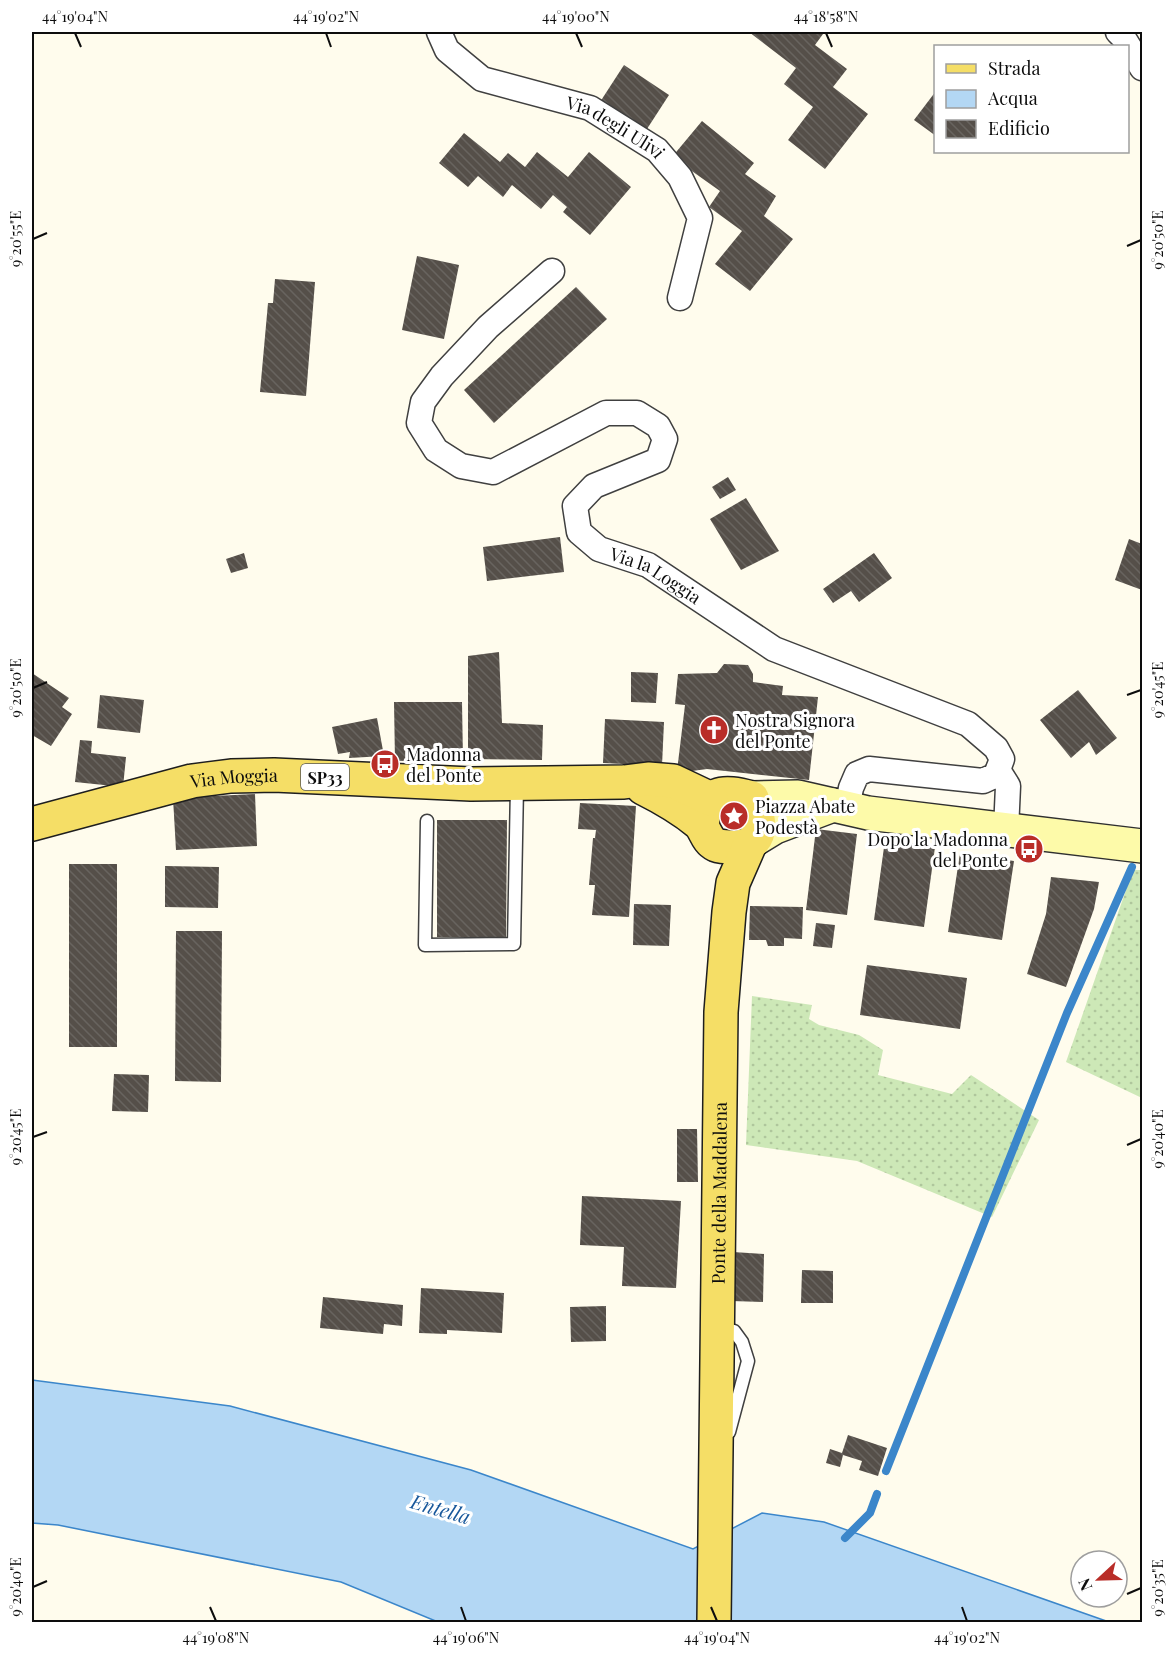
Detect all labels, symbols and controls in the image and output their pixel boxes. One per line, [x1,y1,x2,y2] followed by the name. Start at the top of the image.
[42,6,108,26] text: 44°19'04"N
[293,6,359,26] text: 44°19'02"N
[542,6,610,26] text: 44°19'00"N
[794,6,859,26] text: 44°18'58"N
[934,45,1129,153] legend
[988,56,1041,80] text: Strada
[987,86,1038,110] text: Acqua
[563,90,671,163] street label: Via degli Ulivi
[988,116,1050,140] text: Edificio
[1147,210,1167,270] text: 9°20'50"E
[5,211,25,267] text: 9°20'55"E
[606,541,706,609] street label: Via la Loggia
[5,658,25,718] text: 9°20'50"E
[1147,662,1167,718] text: 9°20'45"E
[735,708,855,753] place label: Nostra Signora del Ponte
[698,714,730,746] church icon: Nostra Signora del Ponte
[406,742,482,787] place label: Madonna del Ponte
[369,748,401,780] bus stop icon: Madonna del Ponte
[188,763,278,793] street label: Via Moggia
[301,764,349,790] road number: SP33
[755,794,855,839] place label: Piazza Abate Podestà
[718,800,750,832] place icon: Piazza Abate Podestà
[867,827,1008,872] place label: Dopo la Madonna del Ponte
[1013,833,1045,865] bus stop icon: Dopo la Madonna del Ponte
[706,1102,732,1284] street label: Ponte della Maddalena
[5,1109,25,1165] text: 9°20'45"E
[1147,1109,1167,1169] text: 9°20'40"E
[407,1486,474,1529] water label: Entella
[1069,1549,1129,1609] north arrow
[5,1557,25,1617] text: 9°20'40"E
[1147,1559,1167,1617] text: 9°20'35"E
[1073,1575,1097,1594] text: N
[183,1627,250,1647] text: 44°19'08"N
[433,1627,500,1647] text: 44°19'06"N
[684,1627,750,1647] text: 44°19'04"N
[934,1627,1000,1647] text: 44°19'02"N

